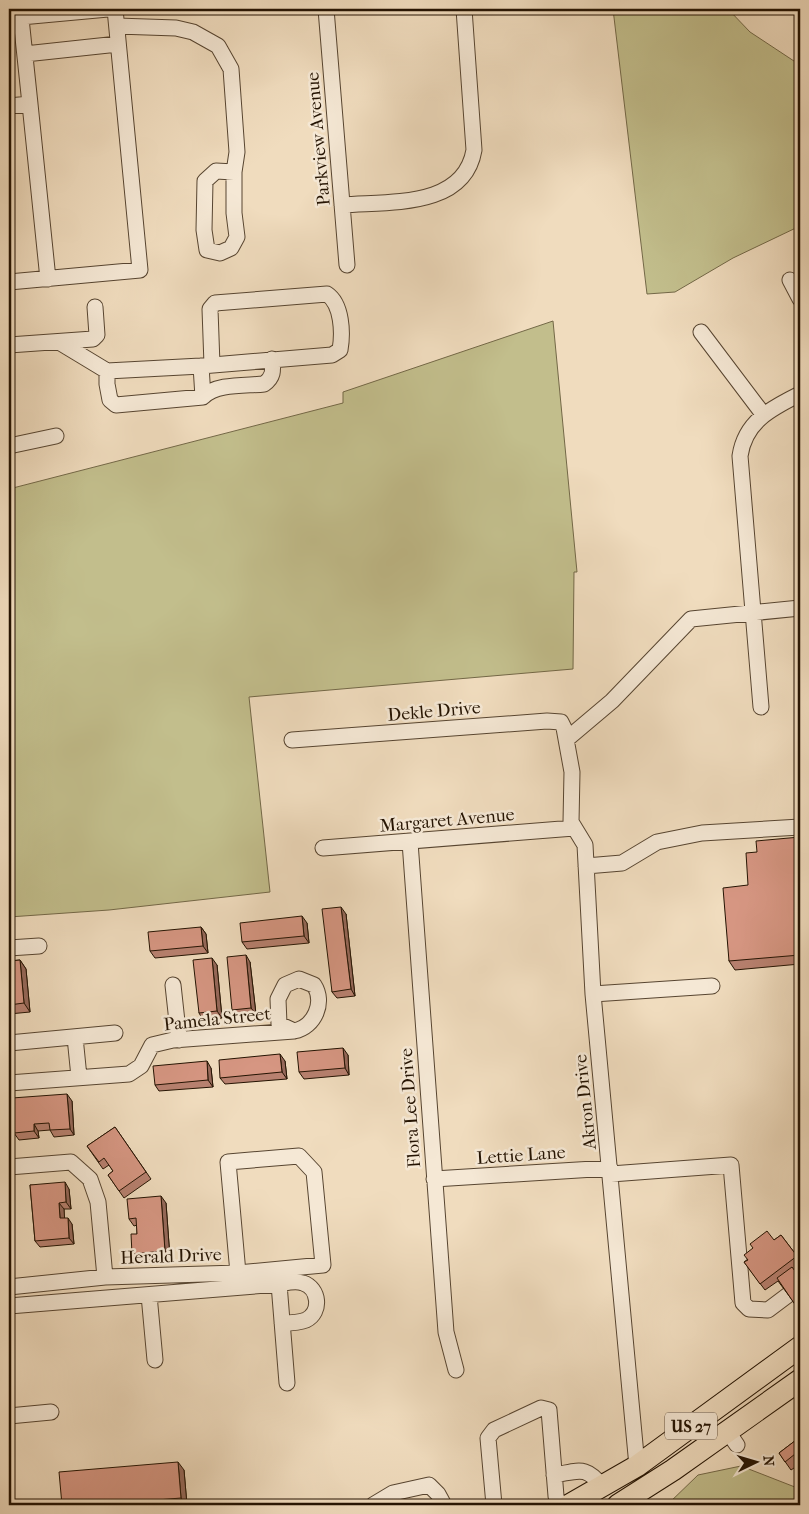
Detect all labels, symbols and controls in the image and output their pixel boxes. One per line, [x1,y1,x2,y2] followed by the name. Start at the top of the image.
[302,71,335,207] street label: Parkview Avenue
[387,697,482,726] street label: Dekle Drive
[379,804,515,837] street label: Margaret Avenue
[163,1003,272,1036] street label: Pamela Street
[396,1047,425,1169] street label: Flora Lee Drive
[570,1053,601,1152] street label: Akron Drive
[476,1142,566,1169] street label: Lettie Lane
[120,1244,222,1269] street label: Herald Drive
[665,1412,717,1440] road number: US 27
[732,1436,782,1486] north arrow
[760,1455,777,1467] text: N

